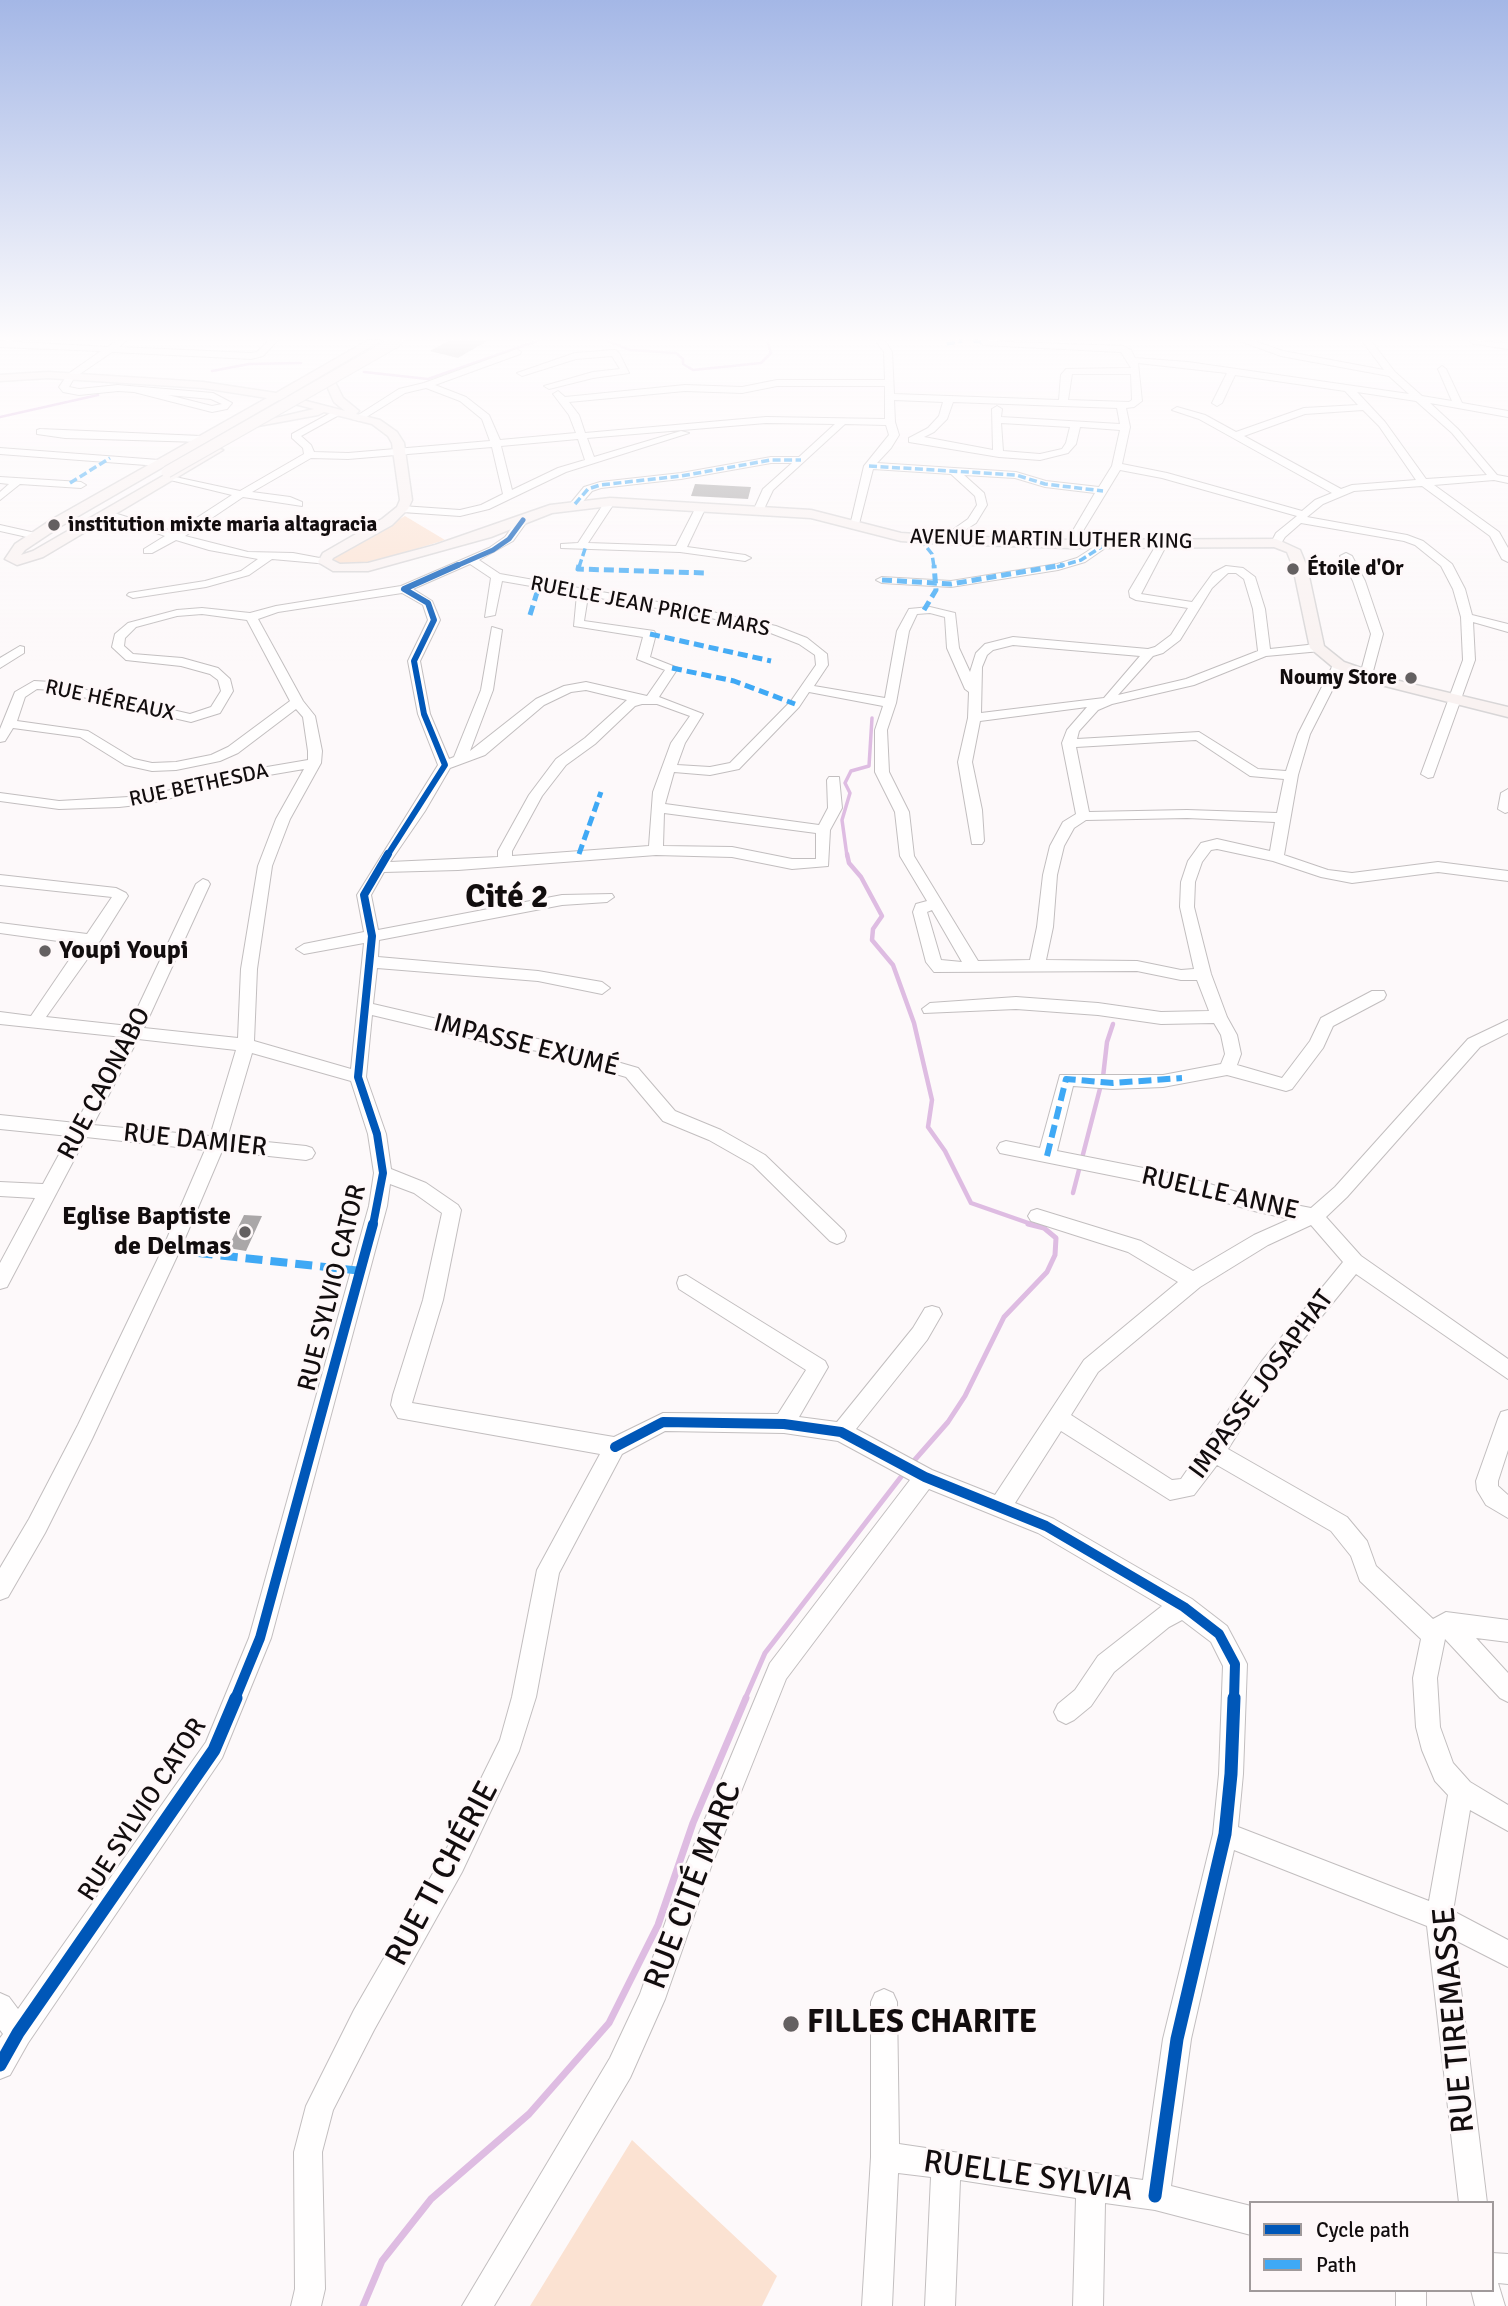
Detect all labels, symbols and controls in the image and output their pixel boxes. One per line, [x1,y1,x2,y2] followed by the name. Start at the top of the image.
[68,512,377,538] place label: institution mixte maria altagracia
[46,517,62,533] marker: institution mixte maria altagracia
[910,525,1192,555] street label: AVENUE MARTIN LUTHER KING
[1307,556,1404,582] place label: Étoile d'Or
[1285,561,1301,577] marker: Étoile d'Or
[528,571,772,643] street label: RUELLE JEAN PRICE MARS
[1279,665,1397,691] place label: Noumy Store
[1403,670,1419,686] marker: Noumy Store
[43,675,177,727] street label: RUE HÉREAUX
[127,759,271,813] street label: RUE BETHESDA
[465,878,549,918] district label: Cité 2
[59,935,189,967] place label: Youpi Youpi
[37,943,53,959] marker: Youpi Youpi
[52,1003,158,1165] street label: RUE CAONABO
[430,1008,622,1084] street label: IMPASSE EXUMÉ
[122,1118,268,1164] street label: RUE DAMIER
[1138,1161,1302,1227] street label: RUELLE ANNE
[292,1181,374,1395] street label: RUE SYLVIO CATOR
[62,1201,231,1262] place label: Eglise Baptiste de Delmas
[237,1224,253,1240] marker: Eglise Baptiste de Delmas
[1183,1285,1341,1485] street label: IMPASSE JOSAPHAT
[72,1713,214,1907] street label: RUE SYLVIO CATOR
[378,1775,508,1973] street label: RUE TI CHÉRIE
[637,1777,751,1995] street label: RUE CITÉ MARC
[1426,1905,1484,2135] street label: RUE TIREMASSE
[807,2005,1037,2043] place label: FILLES CHARITE
[781,2014,801,2034] marker: FILLES CHARITE
[921,2143,1135,2211] street label: RUELLE SYLVIA
[1249,2201,1494,2292] legend
[1316,2217,1410,2243] text: Cycle path
[1316,2252,1357,2278] text: Path

